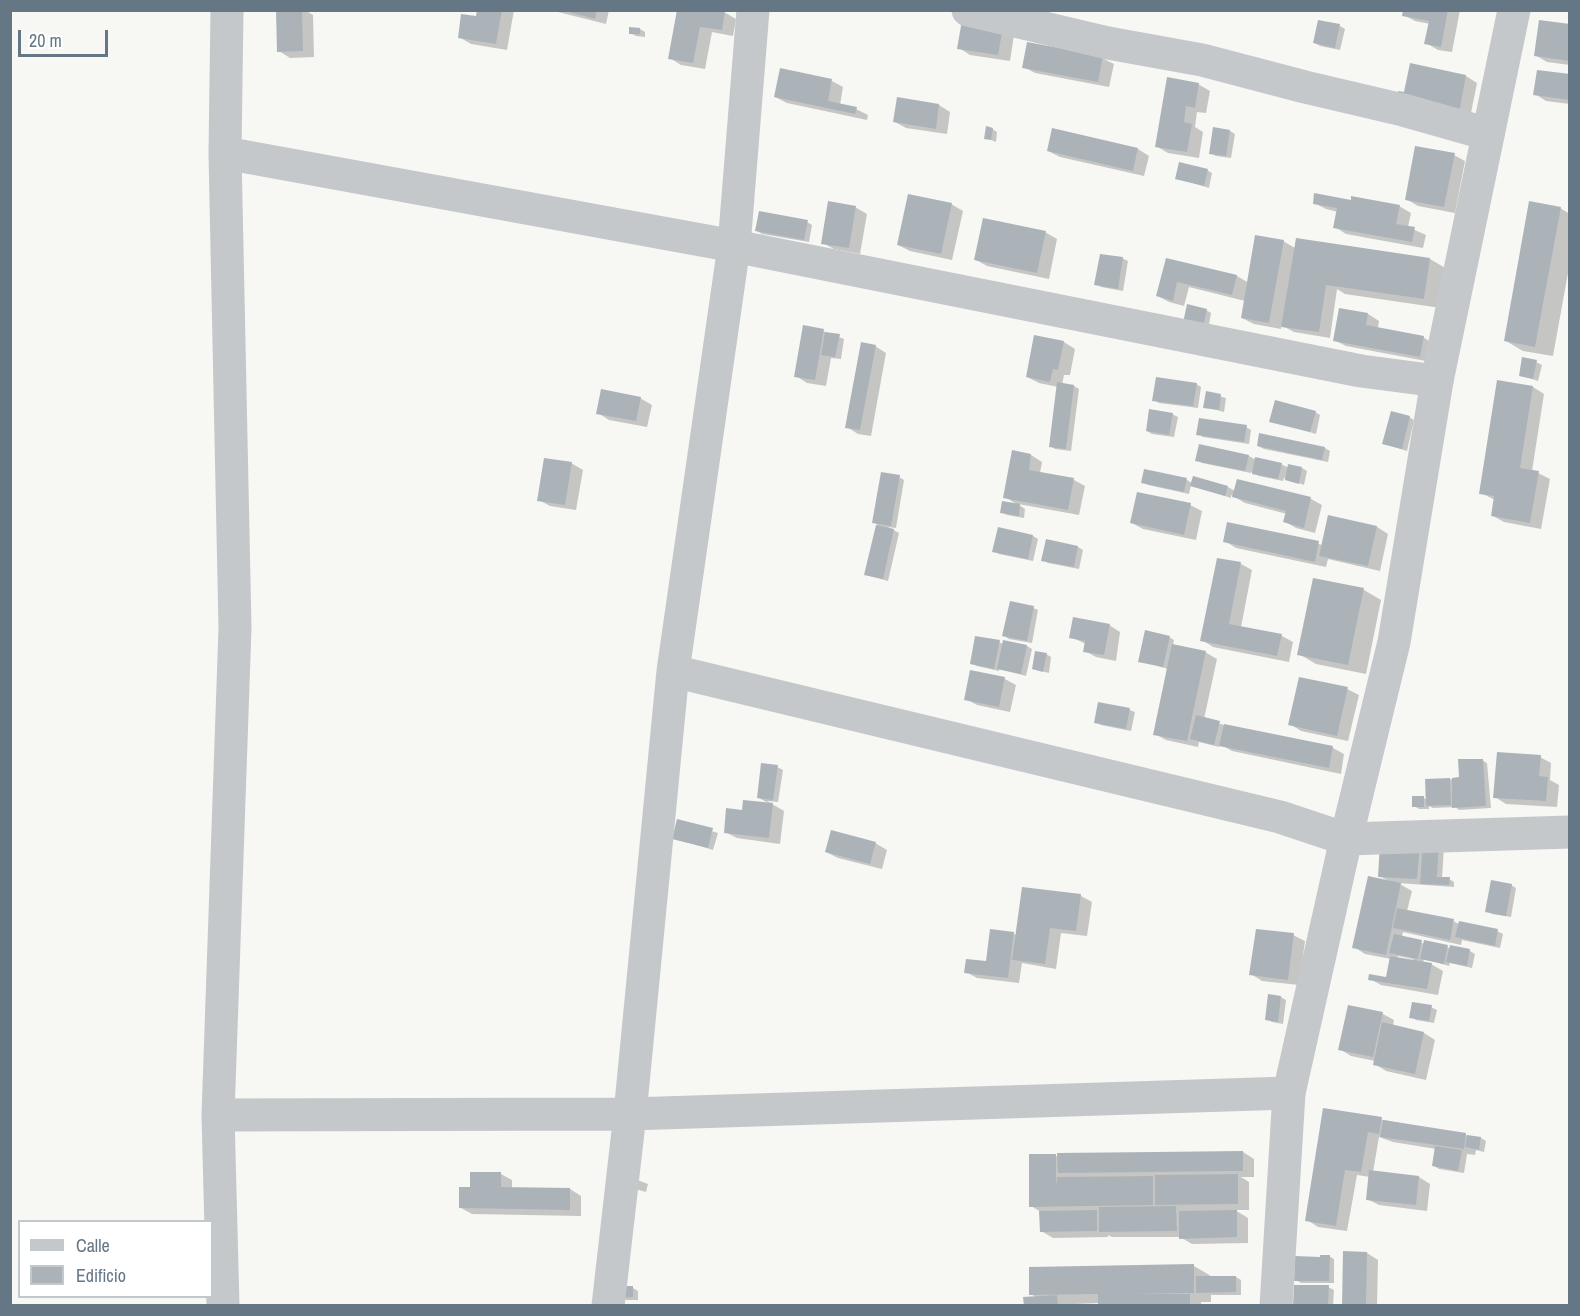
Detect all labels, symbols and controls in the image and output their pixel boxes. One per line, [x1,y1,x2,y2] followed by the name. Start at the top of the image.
[21,18,111,56] scale bar
[29,28,62,53] text: 20 m
[18,1220,213,1298] legend
[76,1233,110,1258] text: Calle
[76,1263,126,1288] text: Edificio

